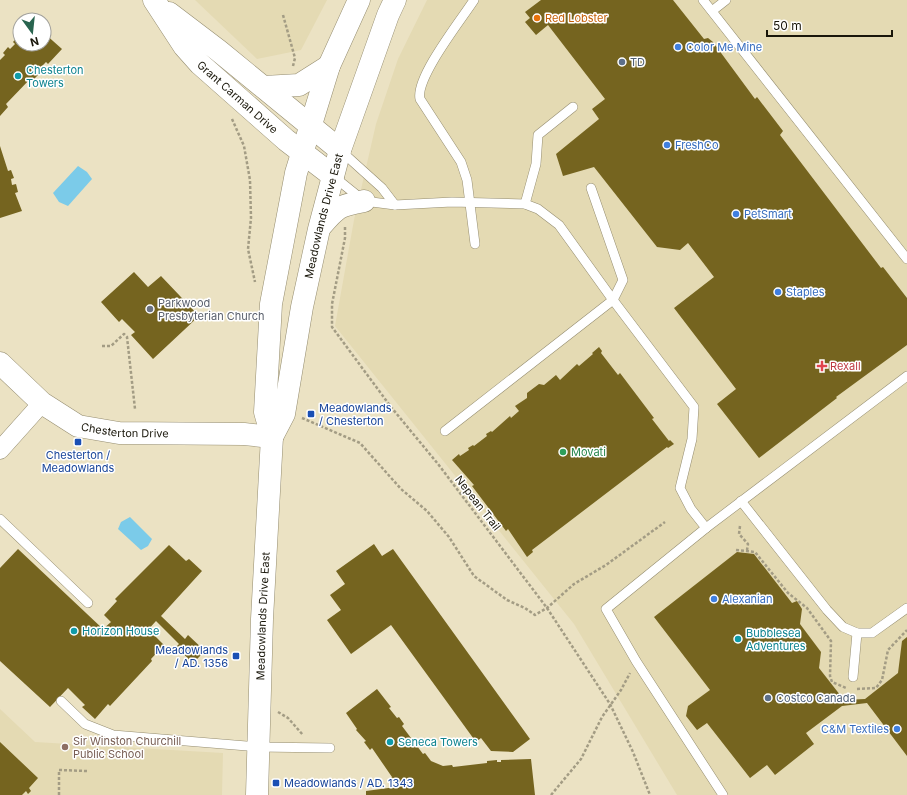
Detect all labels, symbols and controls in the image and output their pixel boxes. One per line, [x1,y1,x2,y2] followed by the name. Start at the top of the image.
[545,11,608,25] place label: Red Lobster
[12,12,52,52] north arrow
[767,12,892,38] scale bar
[532,13,542,23] marker: Red Lobster
[773,18,802,33] text: 50 m
[29,34,40,50] text: N
[686,40,762,54] place label: Color Me Mine
[673,42,683,52] marker: Color Me Mine
[630,55,645,69] place label: TD
[617,57,627,67] marker: TD
[194,58,281,136] street label: Grant Carman Drive
[26,63,84,90] place label: Chesterton Towers
[13,71,23,81] marker: Chesterton Towers
[675,138,719,152] place label: FreshCo
[662,140,672,150] marker: FreshCo
[301,151,346,280] street label: Meadowlands Drive East
[744,207,792,221] place label: PetSmart
[731,209,741,219] marker: PetSmart
[786,285,825,299] place label: Staples
[773,287,783,297] marker: Staples
[158,296,265,323] place label: Parkwood Presbyterian Church
[145,304,155,314] marker: Parkwood Presbyterian Church
[830,359,861,373] place label: Rexall
[817,361,827,371] marker: Rexall
[319,401,392,428] place label: Meadowlands / Chesterton
[306,409,316,419] marker: Meadowlands / Chesterton
[80,420,169,440] street label: Chesterton Drive
[73,437,83,447] marker: Chesterton / Meadowlands
[571,445,606,459] place label: Movati
[558,447,568,457] marker: Movati
[42,448,115,475] place label: Chesterton / Meadowlands
[452,473,504,533] street label: Nepean Trail
[253,551,273,681] street label: Meadowlands Drive East
[722,592,772,606] place label: Alexanian
[709,594,719,604] marker: Alexanian
[82,624,159,638] place label: Horizon House
[69,626,79,636] marker: Horizon House
[746,626,806,653] place label: Bubblesea Adventures
[733,634,743,644] marker: Bubblesea Adventures
[155,643,228,670] place label: Meadowlands / AD. 1356
[231,651,241,661] marker: Meadowlands / AD. 1356
[776,691,856,705] place label: Costco Canada
[763,693,773,703] marker: Costco Canada
[821,722,889,736] place label: C&M Textiles
[892,724,902,734] marker: C&M Textiles
[73,734,181,761] place label: Sir Winston Churchill Public School
[398,735,478,749] place label: Seneca Towers
[385,737,395,747] marker: Seneca Towers
[60,742,70,752] marker: Sir Winston Churchill Public School
[284,776,413,790] place label: Meadowlands / AD. 1343
[271,778,281,788] marker: Meadowlands / AD. 1343

